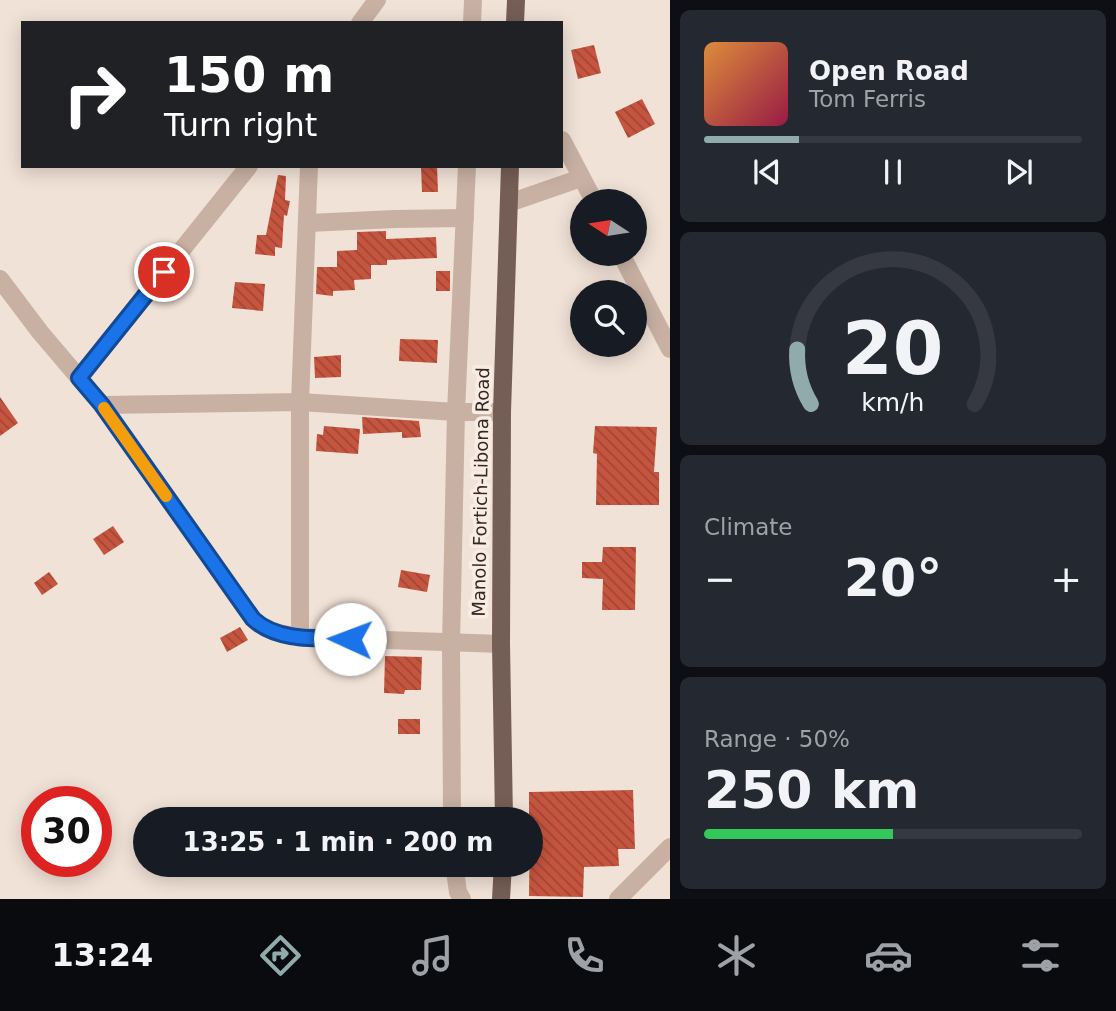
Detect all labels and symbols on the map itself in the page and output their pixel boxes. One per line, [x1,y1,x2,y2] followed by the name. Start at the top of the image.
[570,189,648,266] north arrow
[134,242,194,302] pin
[468,367,493,617] street label: Manolo Fortich-Libona Road
[313,602,387,676] position arrow
[21,786,112,877] speed limit sign: 30

